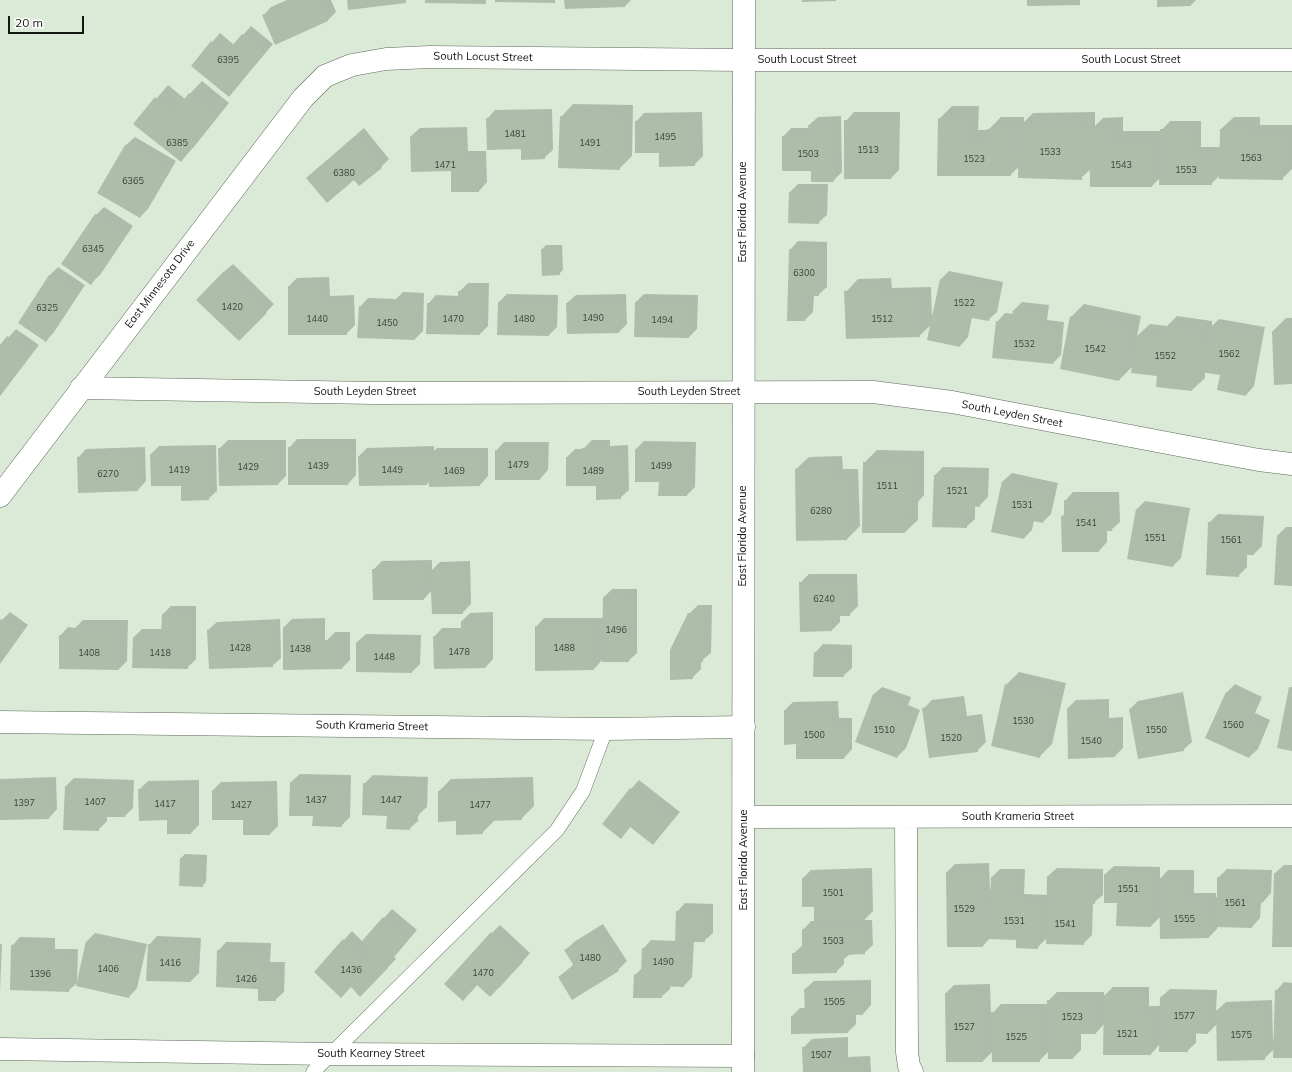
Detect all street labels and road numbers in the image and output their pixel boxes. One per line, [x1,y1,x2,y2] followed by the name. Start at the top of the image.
[433,50,533,64] street label: South Locust Street
[757,53,857,67] street label: South Locust Street
[1081,53,1181,67] street label: South Locust Street
[736,161,750,263] street label: East Florida Avenue
[122,237,198,331] street label: East Minnesota Drive
[314,385,416,399] street label: South Leyden Street
[638,385,740,399] street label: South Leyden Street
[960,398,1064,430] street label: South Leyden Street
[736,485,750,587] street label: East Florida Avenue
[316,718,428,734] street label: South Krameria Street
[737,809,751,911] street label: East Florida Avenue
[962,810,1074,824] street label: South Krameria Street
[317,1047,425,1061] street label: South Kearney Street

